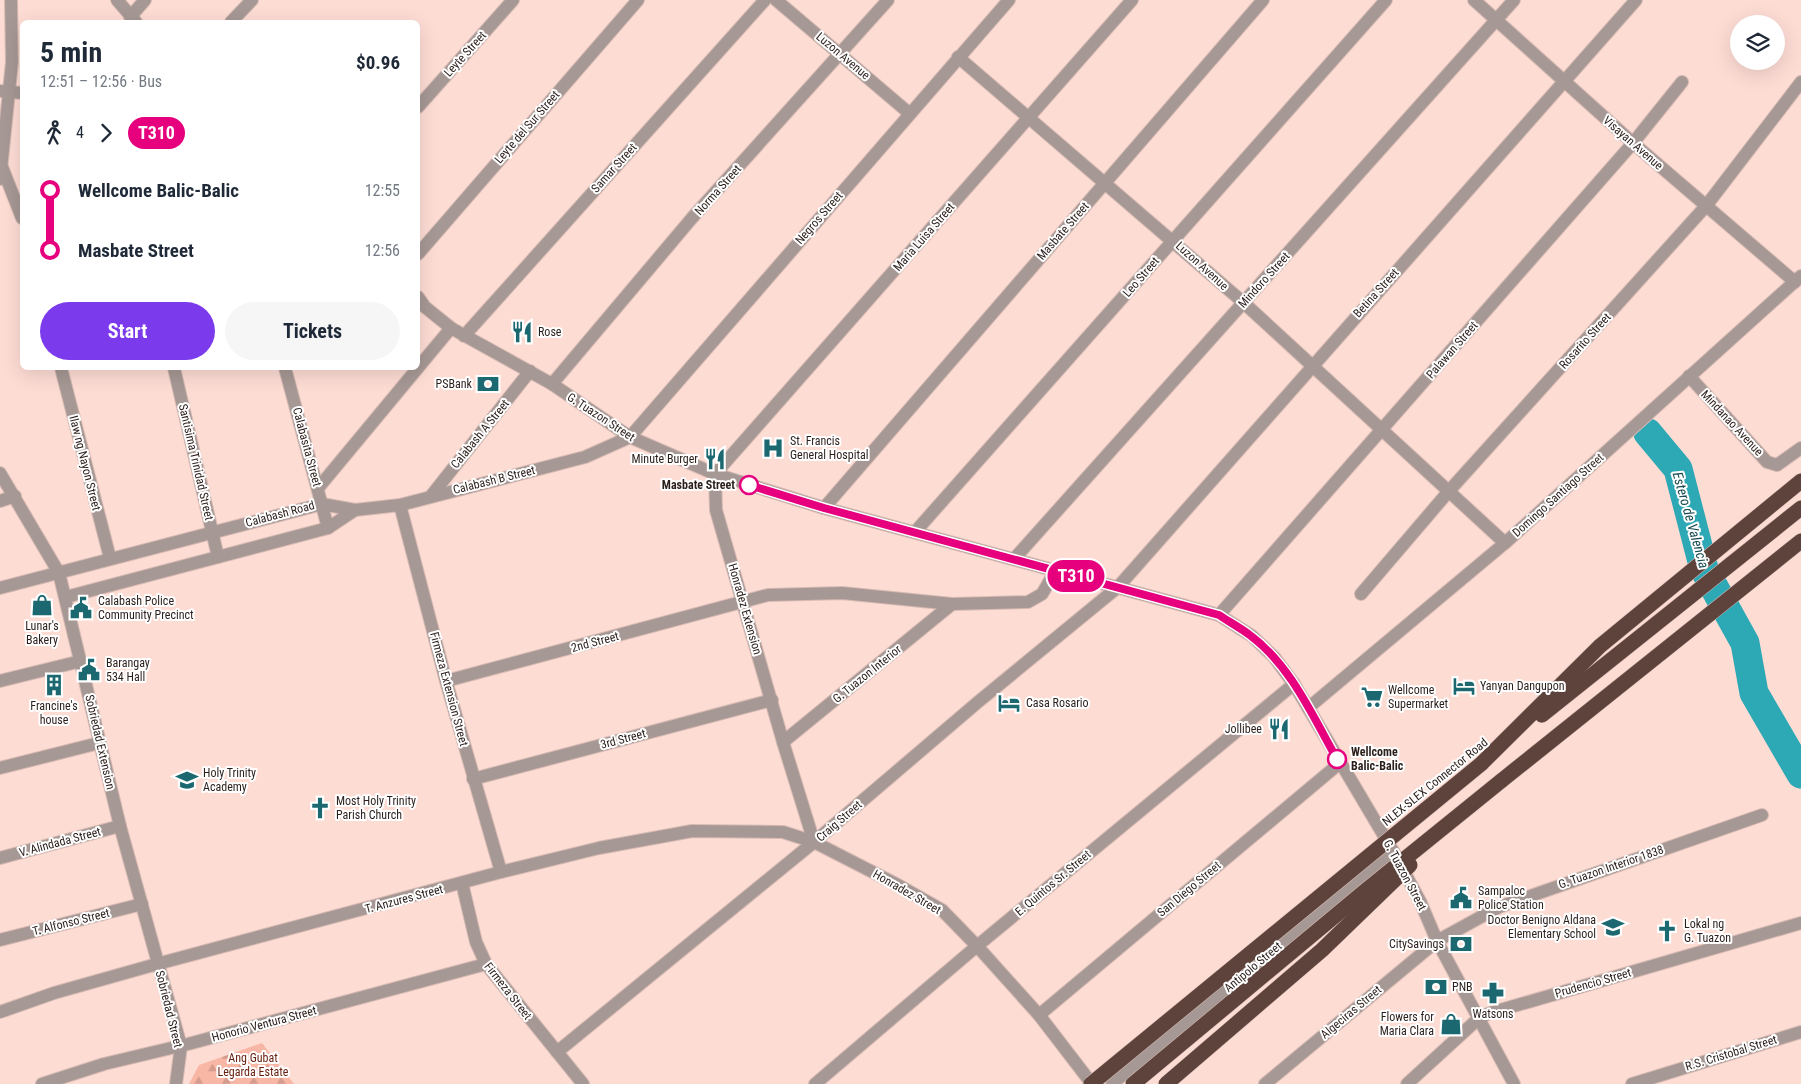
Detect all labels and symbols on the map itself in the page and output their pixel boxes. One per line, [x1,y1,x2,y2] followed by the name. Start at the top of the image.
[441,28,489,80] street label: Leyte Street
[813,30,873,83] street label: Luzon Avenue
[492,87,563,166] street label: Leyte del Sur Street
[1600,113,1666,173] street label: Visayan Avenue
[588,140,640,195] street label: Samar Street
[692,162,745,218] street label: Norma Street
[792,189,846,247] street label: Negros Street
[1034,199,1092,263] street label: Masbate Street
[891,200,958,274] street label: Maria Luisa Street
[1173,239,1231,293] street label: Luzon Avenue
[1235,249,1293,311] street label: Mindoro Street
[1120,254,1162,300] street label: Leo Street
[1350,265,1402,320] street label: Betina Street
[1556,310,1614,372] street label: Rosarito Street
[1423,318,1481,381] street label: Palawan Street
[509,319,535,345] restaurant icon: Rose
[538,325,562,339] place label: Rose
[475,371,501,397] bank icon: PSBank
[436,377,473,391] place label: PSBank
[1698,387,1766,459] street label: Mindanao Avenue
[565,390,638,444] street label: G. Tuazon Street
[448,396,512,471] street label: Calabash A Street
[176,402,216,522] street label: Santisima Trinidad Street
[290,406,324,488] street label: Calabasita Street
[66,414,104,512] street label: Ilaw ng Nayon Street
[790,434,869,462] place label: St. Francis General Hospital
[760,435,786,461] hospital icon: St. Francis General Hospital
[702,446,728,472] restaurant icon: Minute Burger
[1510,450,1607,540] street label: Domingo Santiago Street
[632,452,698,466] place label: Minute Burger
[451,463,537,497] street label: Calabash B Street
[1670,470,1712,570] water label: Estero de Valencia
[739,475,759,495] marker: Masbate Street
[662,478,735,492] place label: Masbate Street
[244,498,316,530] street label: Calabash Road
[1041,560,1111,592] line badge: T310
[725,562,765,656] street label: Honradez Extension
[29,592,55,618] shop icon: Lunar's Bakery
[98,594,194,622] place label: Calabash Police Community Precinct
[68,595,94,621] public building icon: Calabash Police Community Precinct
[25,619,59,647] place label: Lunar's Bakery
[570,629,621,655] street label: 2nd Street
[427,630,471,748] street label: Firmeza Extension Street
[830,642,904,706] street label: G. Tuazon Interior
[106,656,150,684] place label: Barangay 534 Hall
[76,657,102,683] public building icon: Barangay 534 Hall
[41,672,67,698] building icon: Francine's house
[1451,673,1477,699] hotel icon: Yanyan Dangupon
[1480,679,1565,693] place label: Yanyan Dangupon
[1388,683,1449,711] place label: Wellcome Supermarket
[1359,684,1385,710] supermarket icon: Wellcome Supermarket
[996,690,1022,716] hotel icon: Casa Rosario
[82,693,118,791] street label: Sobriedad Extension
[1026,696,1089,710] place label: Casa Rosario
[30,699,78,727] place label: Francine's house
[1266,716,1292,742] restaurant icon: Jollibee
[1225,722,1262,736] place label: Jollibee
[599,726,648,752] street label: 3rd Street
[1380,735,1490,829] street label: NLEX-SLEX Connector Road
[1351,745,1404,773] place label: Wellcome Balic-Balic
[1327,749,1347,769] marker: Wellcome Balic-Balic
[203,766,256,794] place label: Holy Trinity Academy
[174,767,200,793] school or university icon: Holy Trinity Academy
[336,794,416,822] place label: Most Holy Trinity Parish Church
[307,795,333,821] church icon: Most Holy Trinity Parish Church
[813,797,865,844] street label: Craig Street
[18,824,103,860] street label: V. Alindada Street
[1381,837,1430,913] street label: G. Tuazon Street
[1557,842,1665,892] street label: G. Tuazon Interior 1838
[1012,847,1094,919] street label: E. Quintos Sr. Street
[1154,858,1224,920] street label: San Diego Street
[871,867,944,917] street label: Honradez Street
[363,882,445,916] street label: T. Anzures Street
[1478,884,1544,912] place label: Sampaloc Police Station
[1448,885,1474,911] public building icon: Sampaloc Police Station
[31,906,111,938] street label: T. Alfonso Street
[1488,913,1596,941] place label: Doctor Benigno Aldana Elementary School
[1600,914,1626,940] school or university icon: Doctor Benigno Aldana Elementary School
[1684,917,1731,945] place label: Lokal ng G. Tuazon
[1654,918,1680,944] church icon: Lokal ng G. Tuazon
[1448,931,1474,957] bank icon: CitySavings
[1389,937,1444,951] place label: CitySavings
[1221,939,1285,995] street label: Antipolo Street
[481,960,535,1023] street label: Firmeza Street
[1553,965,1633,1001] street label: Prudencio Street
[153,969,185,1049] street label: Sobriedad Street
[1423,974,1449,1000] bank icon: PNB
[1452,980,1473,994] place label: PNB
[1480,980,1506,1006] pharmacy icon: Watsons
[1318,982,1385,1041] street label: Algeciras Street
[210,1003,318,1045] street label: Honorio Ventura Street
[1472,1007,1514,1021] place label: Watsons
[1380,1010,1434,1038] place label: Flowers for Maria Clara
[1438,1011,1464,1037] shop icon: Flowers for Maria Clara
[1683,1032,1779,1074] street label: R.S. Cristobal Street
[218,1051,289,1079] park label: Ang Gubat Legarda Estate

